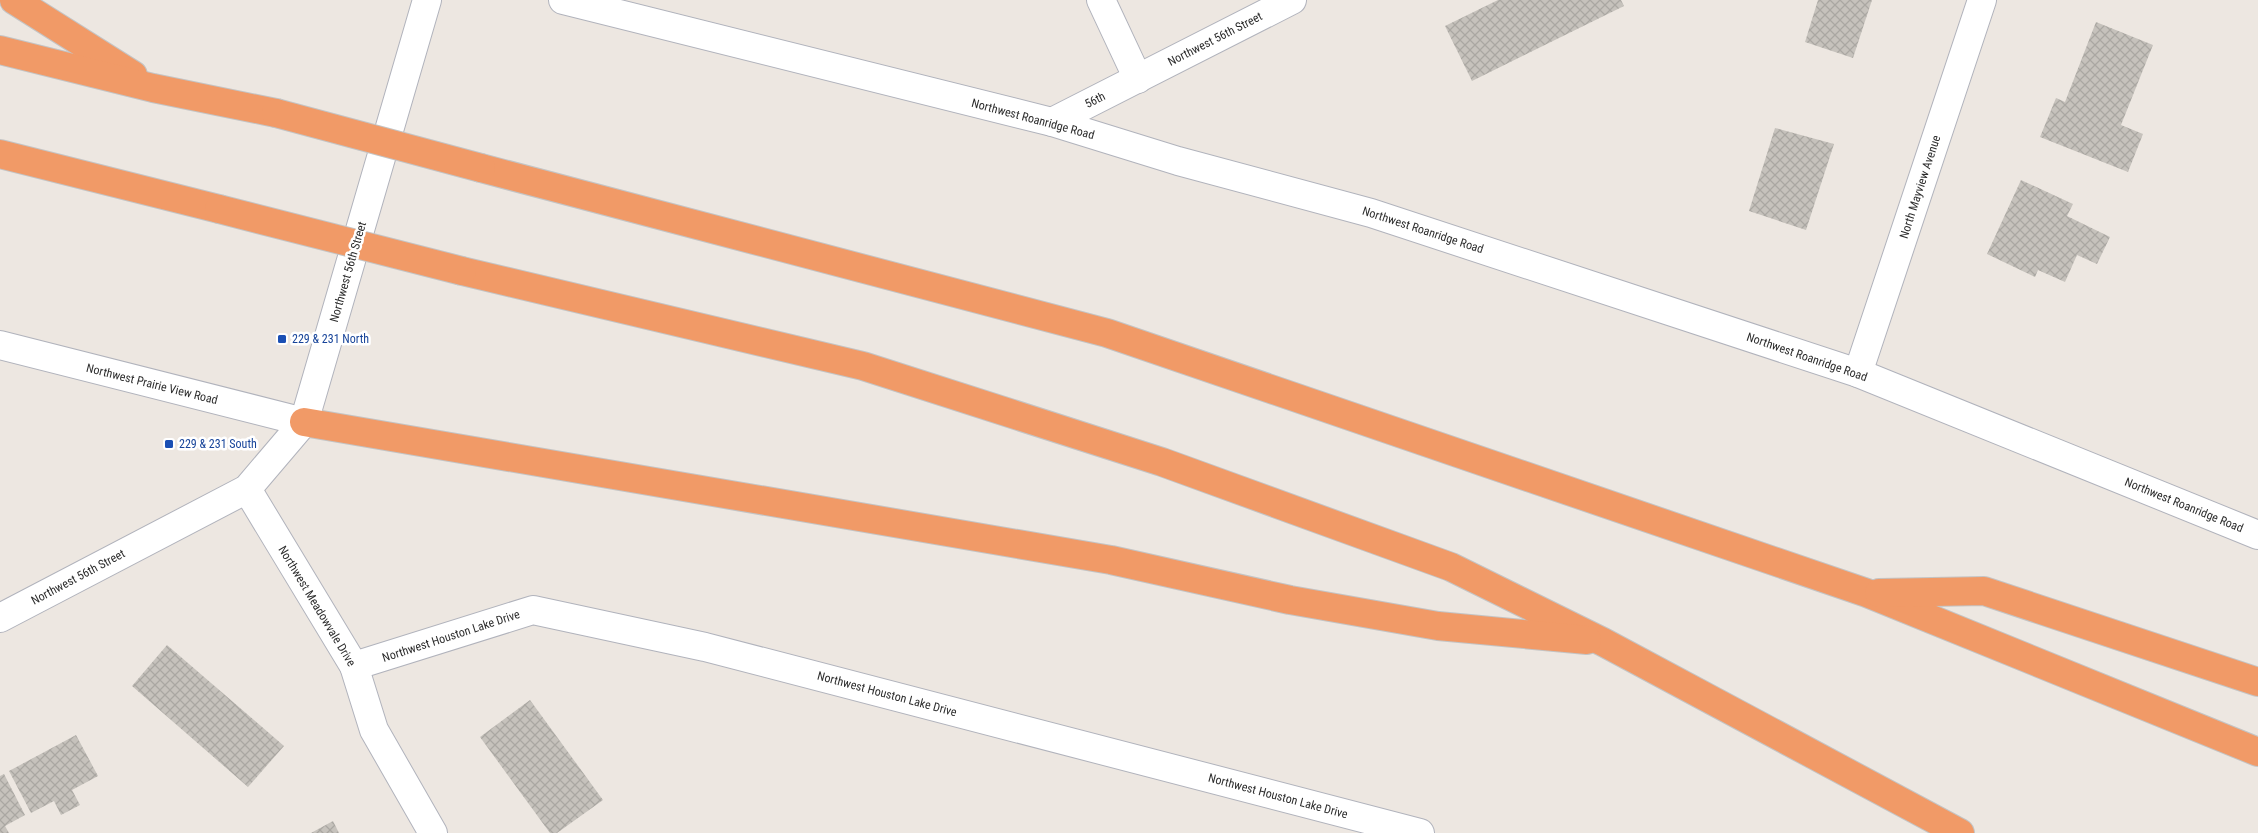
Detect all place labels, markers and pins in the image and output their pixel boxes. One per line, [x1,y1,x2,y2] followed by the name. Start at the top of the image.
[292,332,369,346] place label: 229 & 231 North
[276,333,288,345] marker: 229 & 231 North
[179,437,257,451] place label: 229 & 231 South
[163,438,175,450] marker: 229 & 231 South

